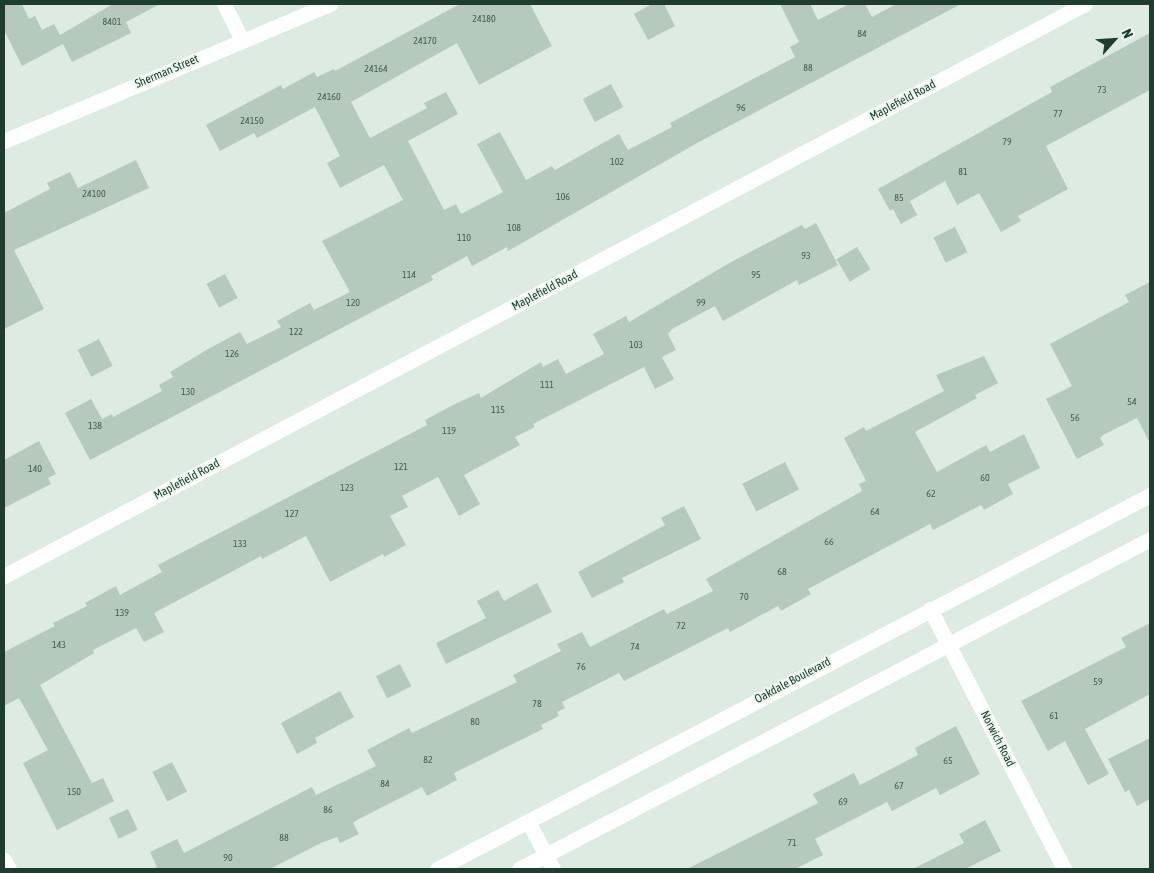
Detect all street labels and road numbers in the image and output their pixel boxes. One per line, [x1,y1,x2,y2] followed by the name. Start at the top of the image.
[133,52,201,92] street label: Sherman Street
[868,78,938,124] street label: Maplefield Road
[510,268,580,314] street label: Maplefield Road
[152,457,222,503] street label: Maplefield Road
[752,655,834,707] street label: Oakdale Boulevard
[977,709,1017,769] street label: Norwich Road

